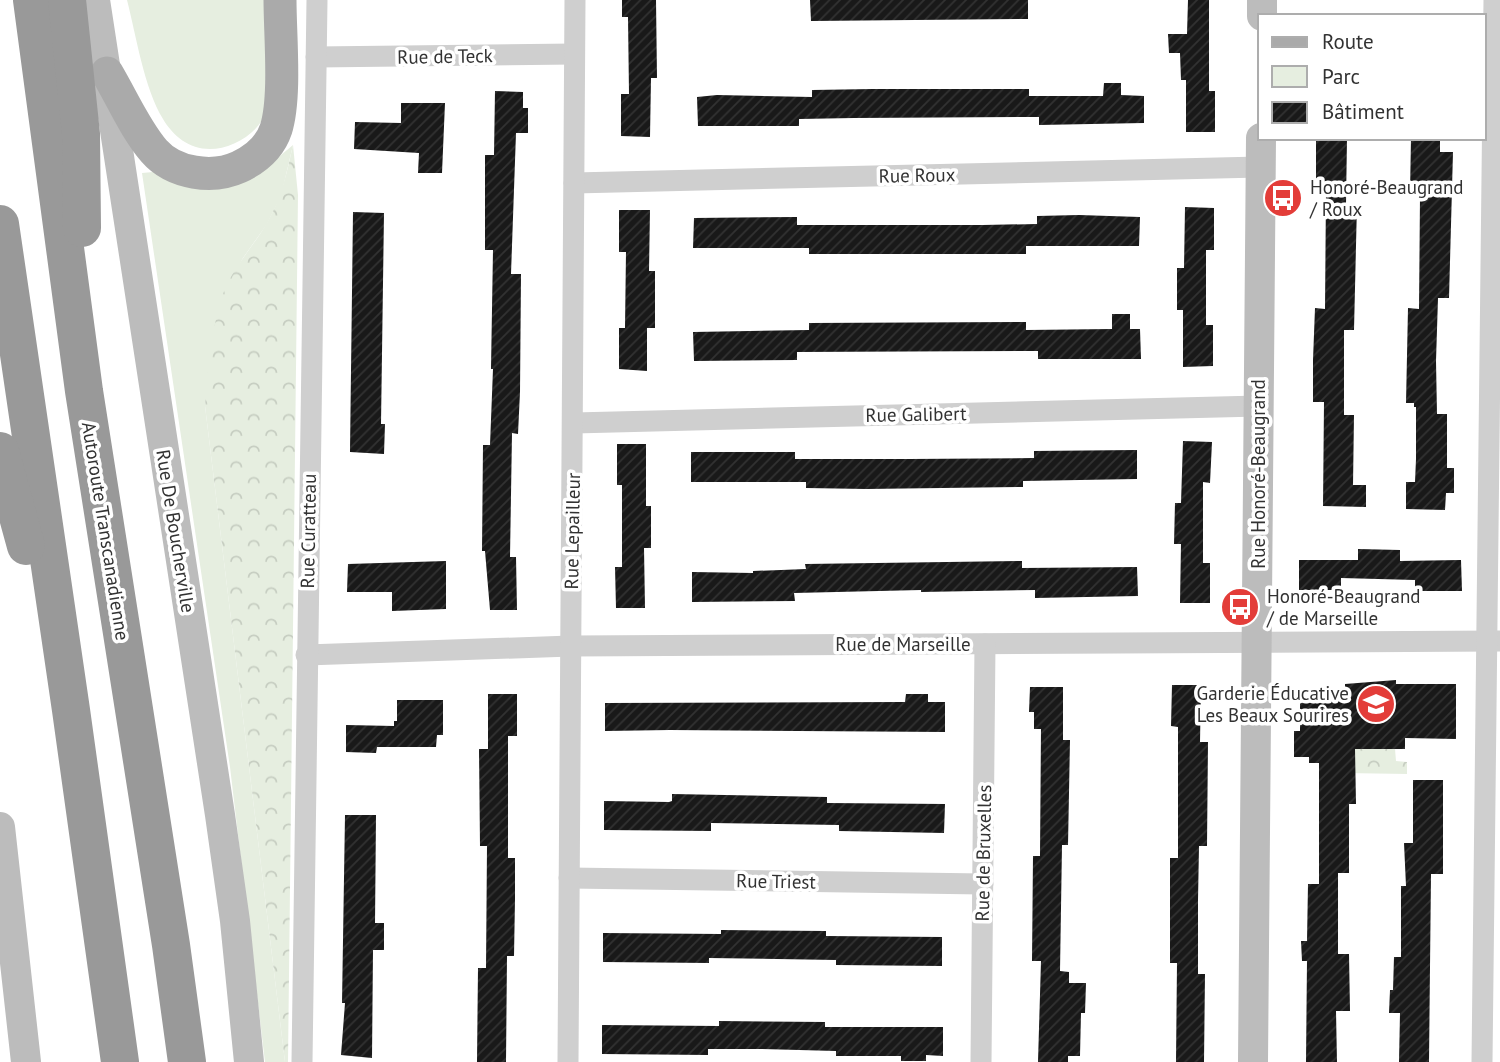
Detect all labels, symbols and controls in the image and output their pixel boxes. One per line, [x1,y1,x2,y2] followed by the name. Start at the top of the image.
[1258,14,1486,140] legend
[1322,28,1374,55] text: Route
[397,43,493,69] street label: Rue de Teck
[1322,63,1360,90] text: Parc
[1322,98,1404,125] text: Bâtiment
[878,162,956,188] street label: Rue Roux
[1309,175,1464,221] place label: Honoré-Beaugrand / Roux
[1262,177,1304,219] bus stop icon: Honoré-Beaugrand / Roux
[1246,379,1270,569] street label: Rue Honoré-Beaugrand
[865,401,967,427] street label: Rue Galibert
[77,420,135,642] street label: Autoroute Transcanadienne
[151,448,201,614] street label: Rue De Boucherville
[559,472,585,590] street label: Rue Lepailleur
[295,473,321,589] street label: Rue Curatteau
[1266,584,1421,630] place label: Honoré-Beaugrand / de Marseille
[1219,586,1261,628] bus stop icon: Honoré-Beaugrand / de Marseille
[835,632,971,656] street label: Rue de Marseille
[1197,681,1349,727] place label: Garderie Éducative Les Beaux Sourires
[1355,683,1397,725] school or university icon: Garderie Éducative Les Beaux Sourires
[970,785,996,921] street label: Rue de Bruxelles
[736,868,817,894] street label: Rue Triest

